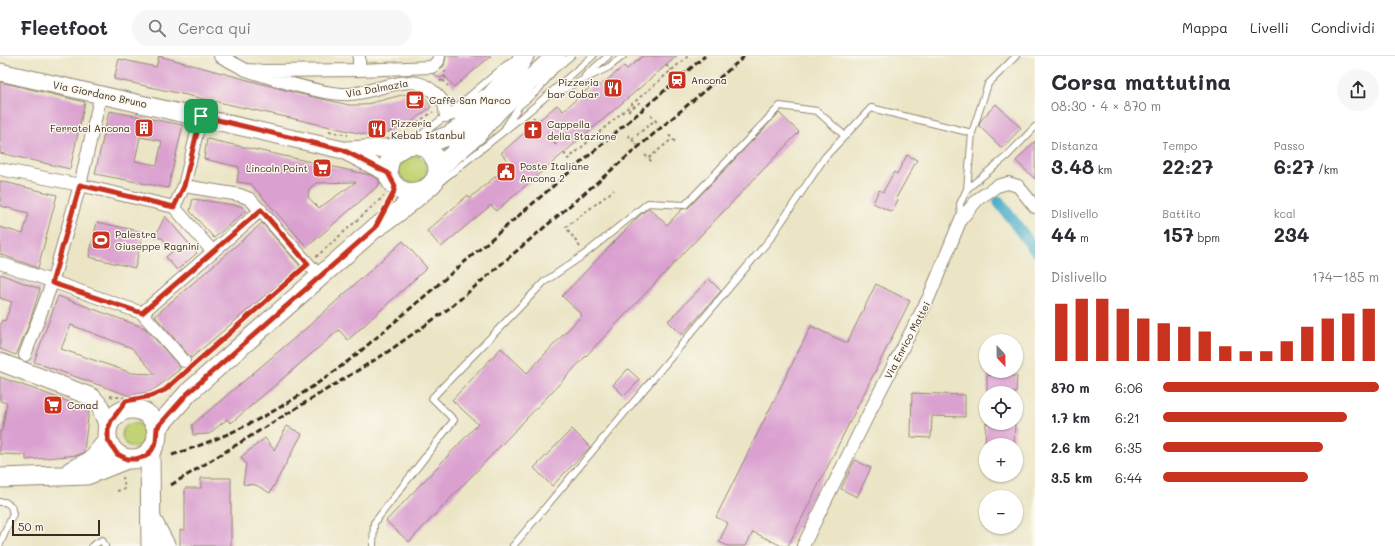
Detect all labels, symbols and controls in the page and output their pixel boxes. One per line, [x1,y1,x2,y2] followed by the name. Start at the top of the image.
[132,10,412,46] search box
[20,15,108,40] text: Fleetfoot
[146,17,168,39] icon: search
[178,18,251,38] text: Cerca qui
[1182,18,1228,37] text: Mappa
[1250,18,1289,37] text: Livelli
[1311,18,1375,37] text: Condividi
[1051,67,1231,96] text: Corsa mattutina
[666,69,688,91] station icon: Ancona
[1337,69,1379,111] button: share
[691,73,727,87] place label: Ancona
[547,75,599,101] place label: Pizzeria bar Cobar
[344,76,410,100] street label: Via Dalmazia
[52,77,148,111] street label: Via Giordano Bruno
[602,77,624,99] restaurant icon: Pizzeria bar Cobar
[404,89,426,111] cafe icon: Caffè San Marco
[429,93,511,107] place label: Caffè San Marco
[1051,97,1161,114] text: 08:30 · 4 × 870 m
[184,99,218,133] pin
[190,105,212,127] icon: arrive
[391,116,465,142] place label: Pizzeria Kebab Istanbul
[133,117,155,139] building icon: Ferrotel Ancona
[547,117,617,143] place label: Cappella della Stazione
[366,118,388,140] restaurant icon: Pizzeria Kebab Istanbul
[522,119,544,141] church icon: Cappella della Stazione
[50,121,130,135] place label: Ferrotel Ancona
[1051,138,1098,153] text: Distanza
[1162,138,1197,153] text: Tempo
[1274,138,1304,153] text: Passo
[1051,153,1094,179] text: 3.48
[1162,153,1213,179] text: 22:27
[1274,153,1314,179] text: 6:27
[311,157,333,179] supermarket icon: Lincoln Point
[520,159,589,185] place label: Poste Italiane Ancona 2
[246,161,308,175] place label: Lincoln Point
[495,161,517,183] public building icon: Poste Italiane Ancona 2
[1094,162,1112,177] text: km
[1314,162,1338,177] text: /km
[1051,206,1098,221] text: Dislivello
[1162,206,1200,221] text: Battito
[1274,206,1296,221] text: kcal
[1051,221,1076,247] text: 44
[1162,221,1194,247] text: 157
[1274,221,1310,247] text: 234
[115,227,199,253] place label: Palestra Giuseppe Ragnini
[90,229,112,251] sports icon: Palestra Giuseppe Ragnini
[1076,230,1089,245] text: m
[1194,230,1220,245] text: bpm
[1051,268,1107,285] text: Dislivello
[1312,268,1379,285] text: 174–185 m
[881,299,933,381] street label: Via Enrico Mattei
[979,334,1023,378] north arrow
[979,334,1023,534] map controls
[1051,379,1090,396] text: 870 m
[1115,379,1143,396] text: 6:06
[979,386,1023,430] button: locate
[42,394,64,416] supermarket icon: Conad
[67,398,98,412] place label: Conad
[1051,409,1090,426] text: 1.7 km
[1115,409,1140,426] text: 6:21
[979,438,1023,482] button: +
[1051,439,1092,456] text: 2.6 km
[1115,439,1142,456] text: 6:35
[1051,469,1092,486] text: 3.5 km
[1115,469,1142,486] text: 6:44
[979,490,1023,534] button: −
[12,518,100,537] scale bar
[18,519,44,534] text: 50 m

